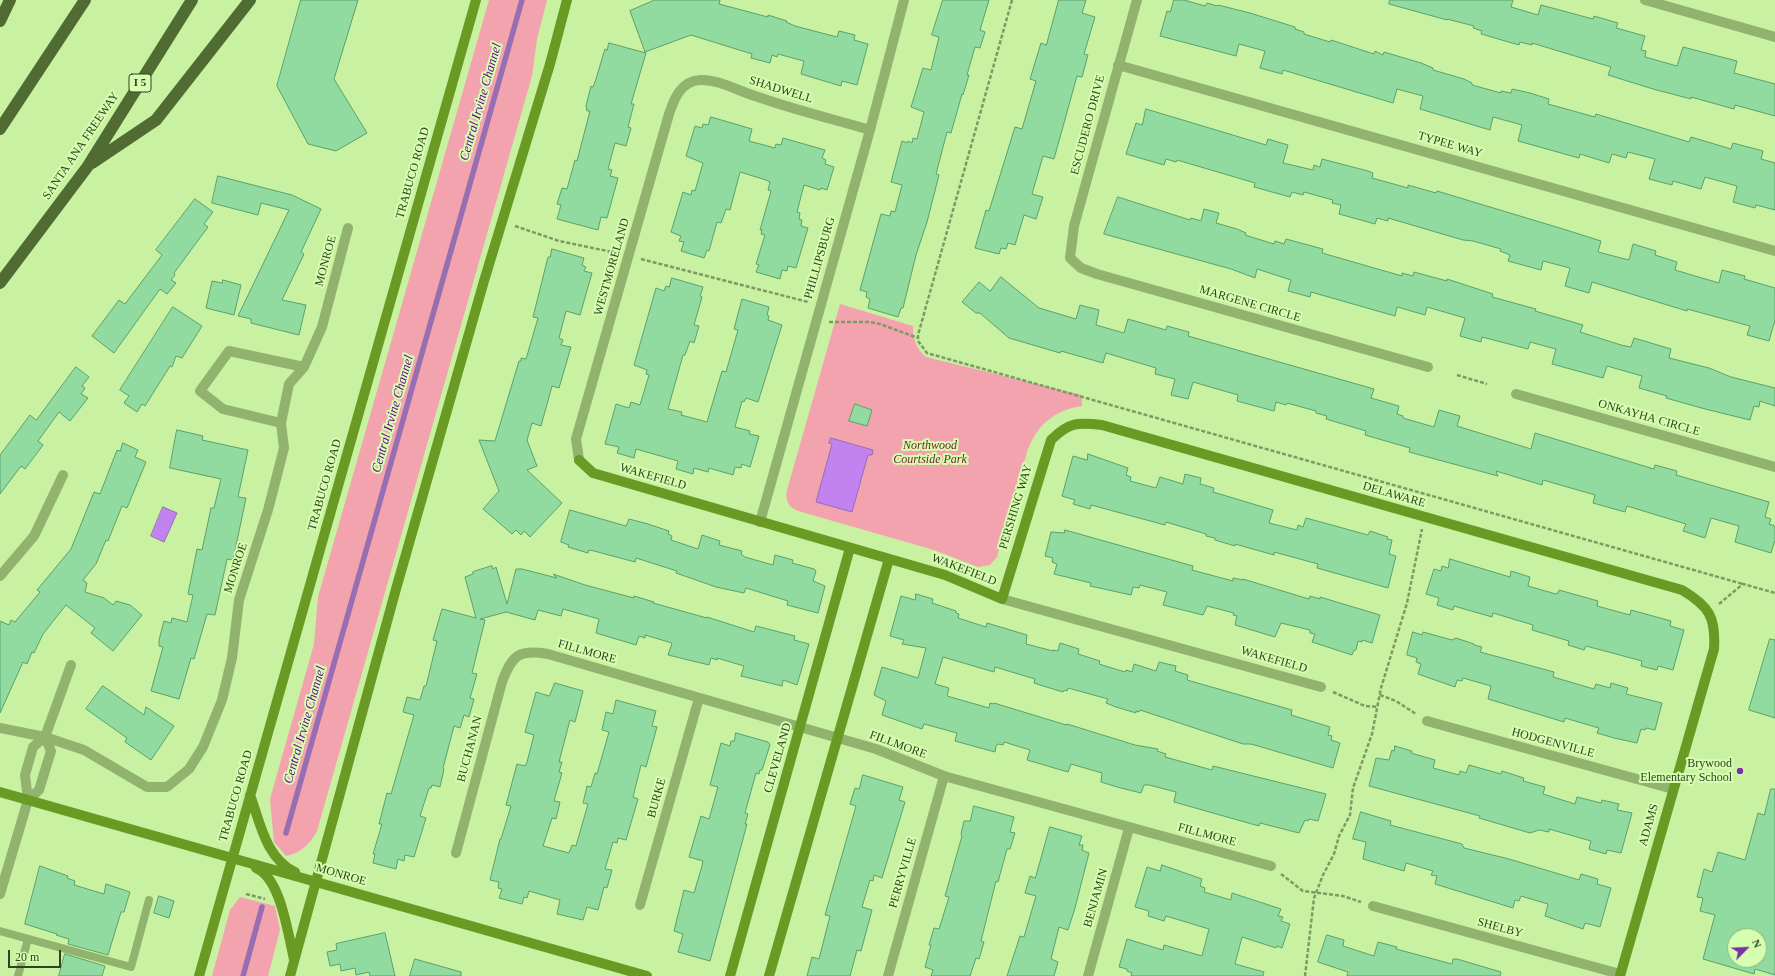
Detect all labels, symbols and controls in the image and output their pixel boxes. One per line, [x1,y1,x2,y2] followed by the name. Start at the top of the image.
[457,42,505,162] water label: Central Irvine Channel
[747,73,815,107] street label: SHADWELL
[1068,73,1108,177] street label: ESCUDERO DRIVE
[129,74,151,92] road number: I 5
[40,89,122,203] street label: SANTA ANA FREEWAY
[393,126,433,220] street label: TRABUCO ROAD
[1416,129,1484,161] street label: TYPEE WAY
[801,215,839,301] street label: PHILLIPSBURG
[591,217,633,317] street label: WESTMORELAND
[312,234,340,288] street label: MONROE
[1198,283,1302,325] street label: MARGENE CIRCLE
[369,354,417,474] water label: Central Irvine Channel
[1596,397,1702,439] street label: ONKAYHA CIRCLE
[305,438,345,532] street label: TRABUCO ROAD
[893,439,967,467] park label: Northwood Courtside Park
[618,461,688,493] street label: WAKEFIELD
[996,463,1036,551] street label: PERSHING WAY
[1361,479,1427,511] street label: DELAWARE
[221,541,251,595] street label: MONROE
[929,551,999,589] street label: WAKEFIELD
[556,637,618,667] street label: FILLMORE
[1239,644,1309,676] street label: WAKEFIELD
[281,665,329,785] water label: Central Irvine Channel
[454,714,486,784] street label: BUCHANAN
[761,721,795,795] street label: CLEVELAND
[1510,725,1596,761] street label: HODGENVILLE
[867,728,929,762] street label: FILLMORE
[216,749,256,843] street label: TRABUCO ROAD
[1640,757,1732,785] place label: Brywood Elementary School
[1735,766,1745,776] marker: Brywood Elementary School
[644,776,670,820] street label: BURKE
[1636,802,1662,848] street label: ADAMS
[1176,820,1238,850] street label: FILLMORE
[886,836,920,910] street label: PERRYVILLE
[314,861,368,889] street label: MONROE
[1081,867,1111,929] street label: BENJAMIN
[1476,915,1524,941] street label: SHELBY
[1727,928,1767,968] north arrow
[1750,937,1764,950] text: N
[10,942,63,968] scale bar
[15,950,39,964] text: 20 m

